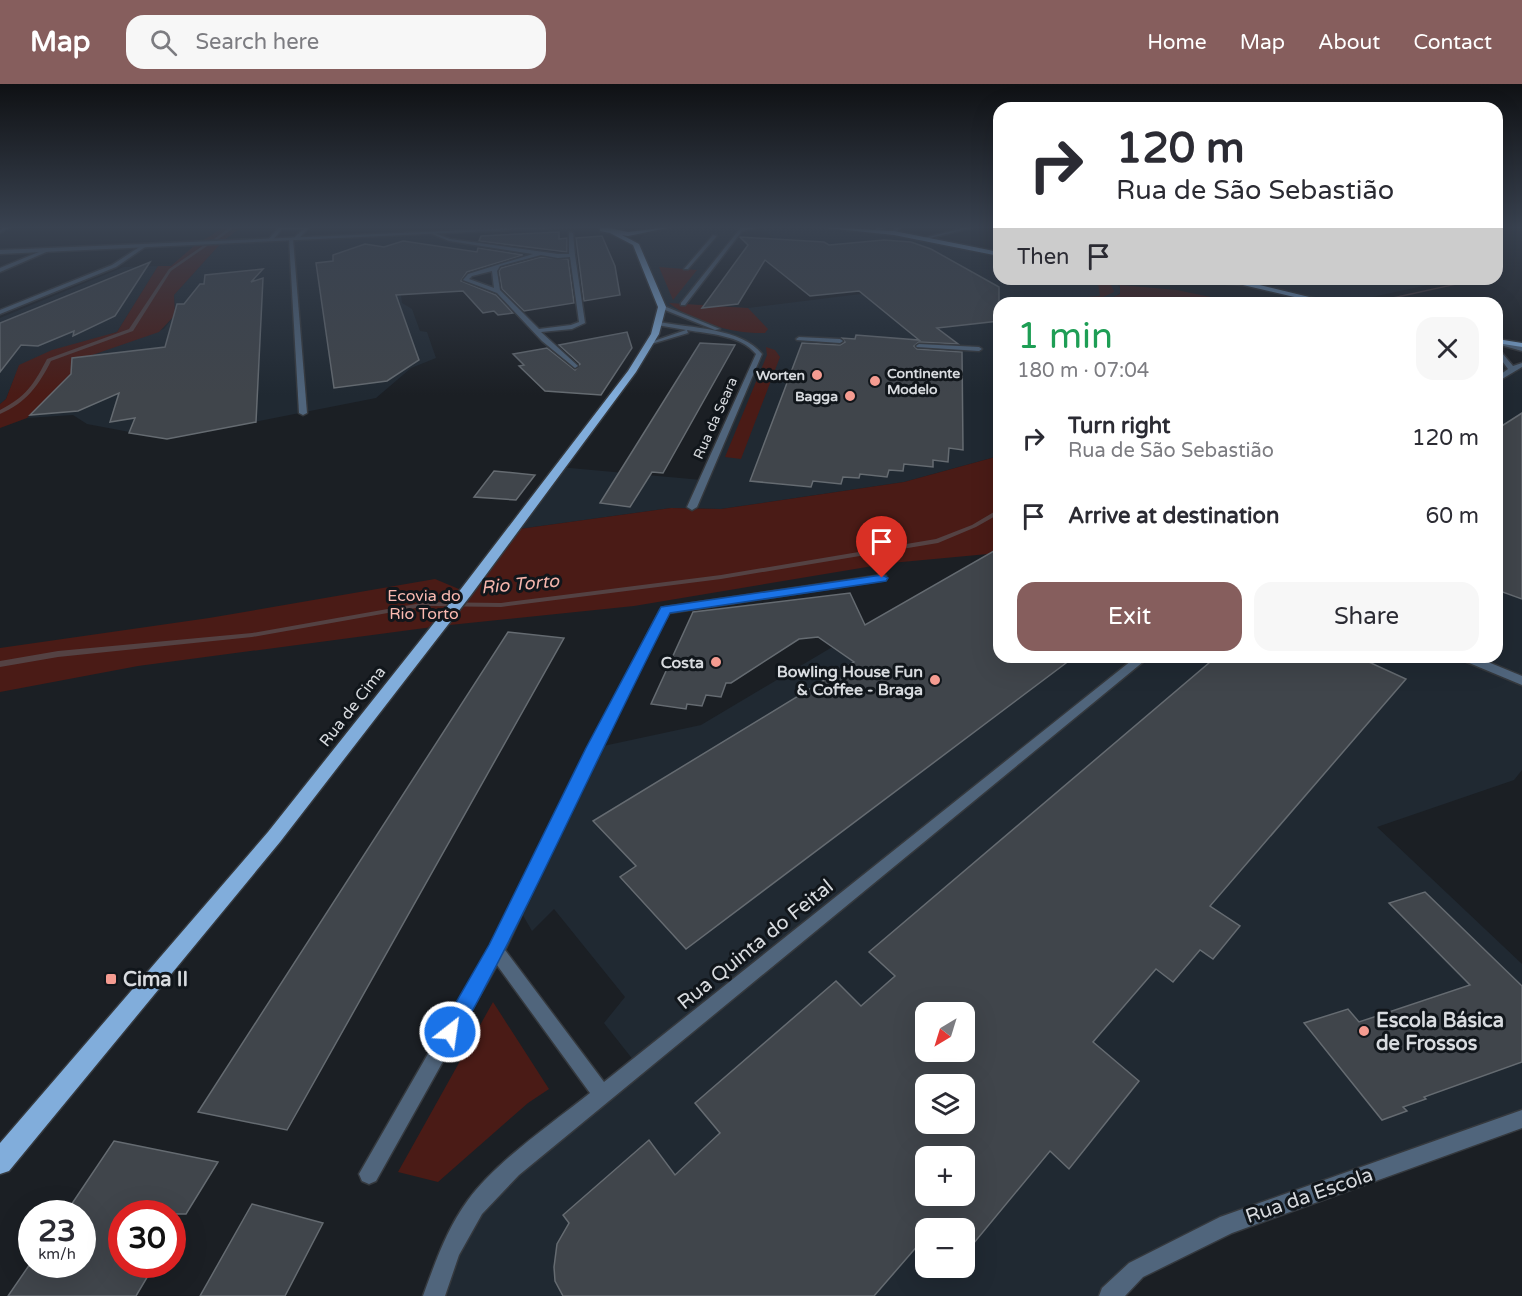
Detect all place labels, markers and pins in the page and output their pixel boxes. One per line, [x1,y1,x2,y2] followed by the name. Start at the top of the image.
[887,365,960,398] place label: Continente Modelo
[756,367,805,384] place label: Worten
[810,368,824,382] marker: Worten
[868,374,882,388] marker: Continente Modelo
[795,388,838,405] place label: Bagga
[843,389,857,403] marker: Bagga
[856,516,907,578] pin
[661,653,704,673] place label: Costa
[709,655,723,669] marker: Costa
[777,662,923,700] place label: Bowling House Fun & Coffee - Braga
[928,673,942,687] marker: Bowling House Fun & Coffee - Braga
[123,968,188,992] place label: Cima II
[104,972,118,986] marker: Cima II
[1376,1009,1504,1056] place label: Escola Básica de Frossos
[1357,1024,1371,1038] marker: Escola Básica de Frossos

